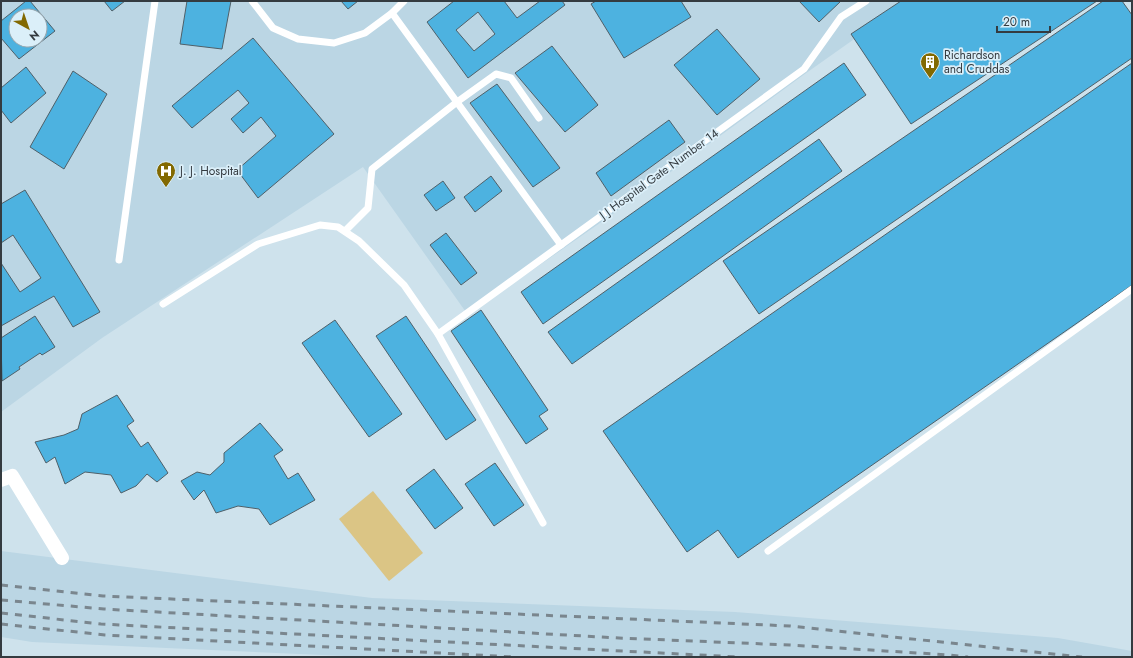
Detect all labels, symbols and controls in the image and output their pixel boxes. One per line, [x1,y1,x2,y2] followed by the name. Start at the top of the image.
[8,8,48,48] north arrow
[997,8,1050,34] scale bar
[1003,13,1030,31] text: 20 m
[26,27,43,45] text: N
[944,46,1010,78] place label: Richardson and Cruddas
[919,51,941,79] building icon: Richardson and Cruddas
[594,124,722,225] street label: J J Hospital Gate Number 14
[155,160,177,188] hospital icon: J. J. Hospital
[178,162,242,180] place label: J. J. Hospital

